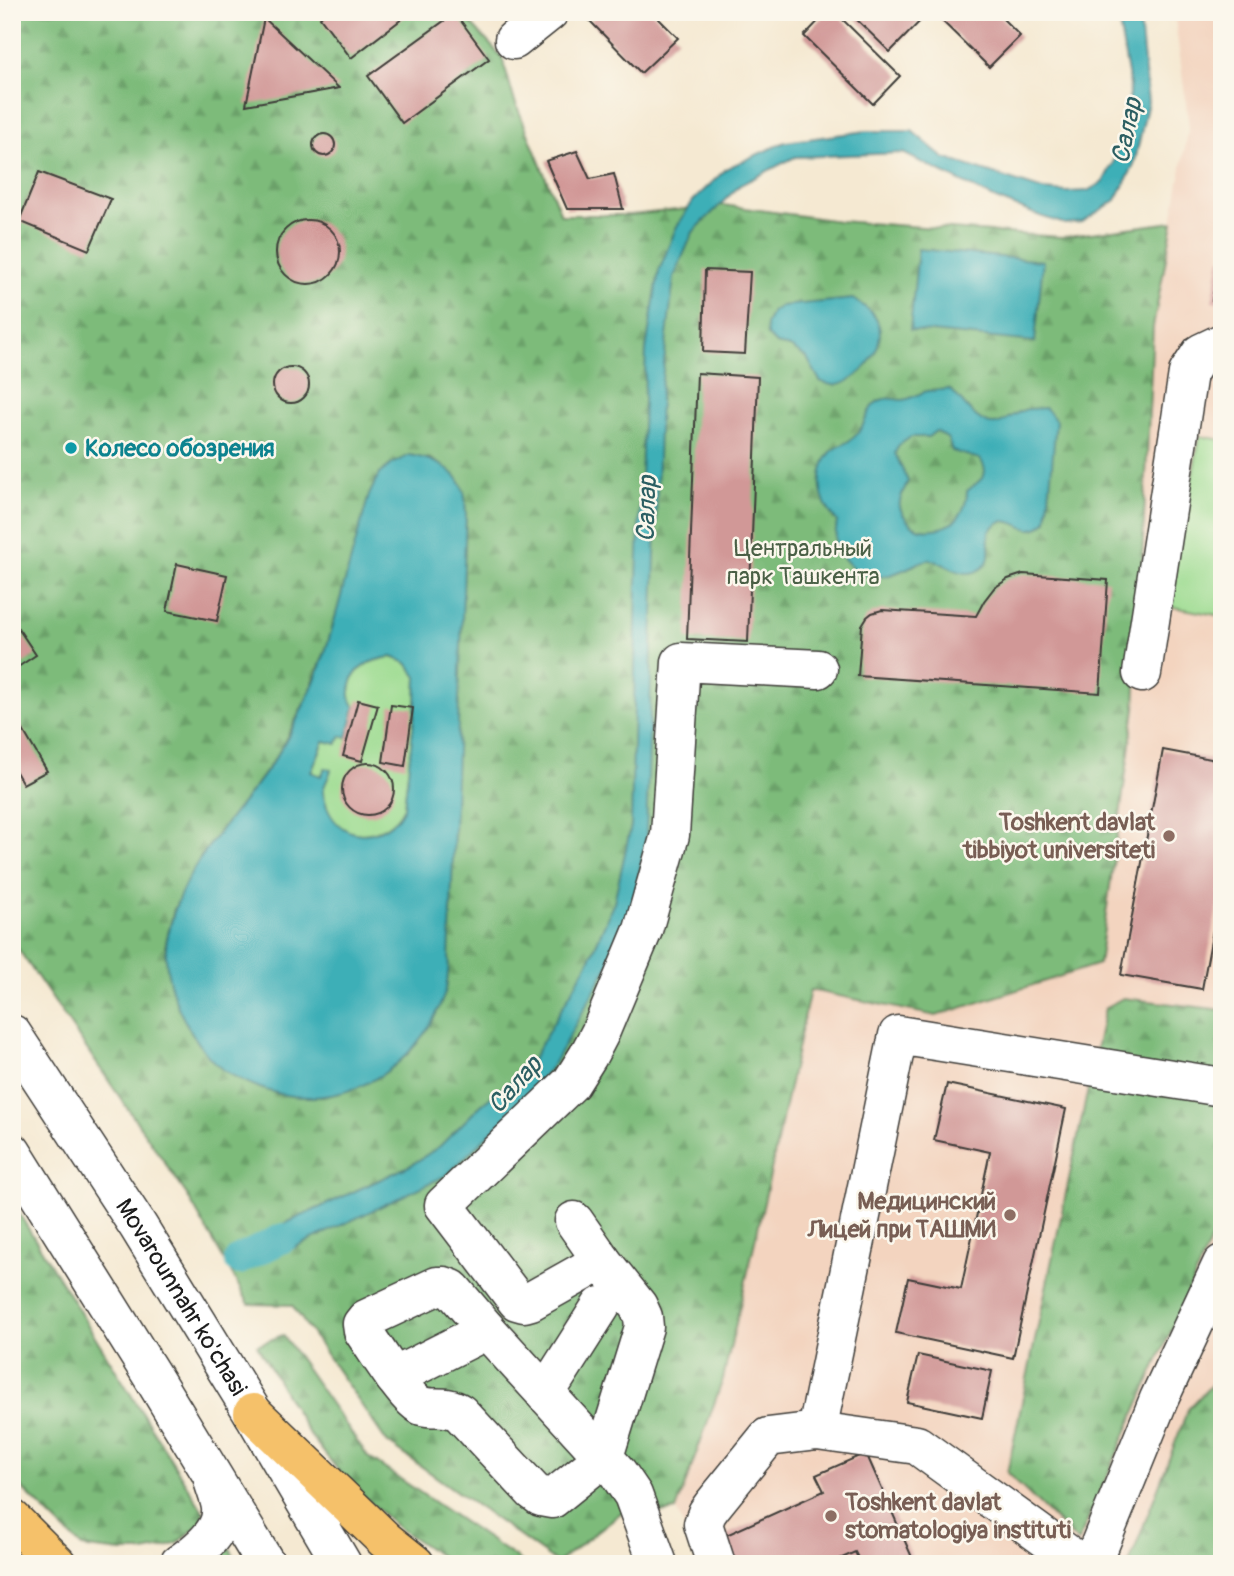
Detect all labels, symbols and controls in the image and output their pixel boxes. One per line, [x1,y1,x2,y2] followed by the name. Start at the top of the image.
[1104,94,1150,167] water label: Салар
[85,434,275,463] place label: Колесо обозрения
[63,440,79,456] marker: Колесо обозрения
[630,474,664,543] water label: Салар
[726,534,880,591] park label: Центральный парк Ташкента
[962,808,1156,865] place label: Toshkent davlat tibbiyot universiteti
[1161,828,1177,844] marker: Toshkent davlat tibbiyot universiteti
[481,1048,550,1120] water label: Салар
[807,1187,997,1244] place label: Медицинский Лицей при ТАШМИ
[110,1193,253,1401] street label: Movarounnahr ko'chasi
[1002,1207,1018,1223] marker: Медицинский Лицей при ТАШМИ
[844,1488,1071,1545] place label: Toshkent davlat stomatologiya instituti
[823,1508,839,1524] marker: Toshkent davlat stomatologiya instituti

